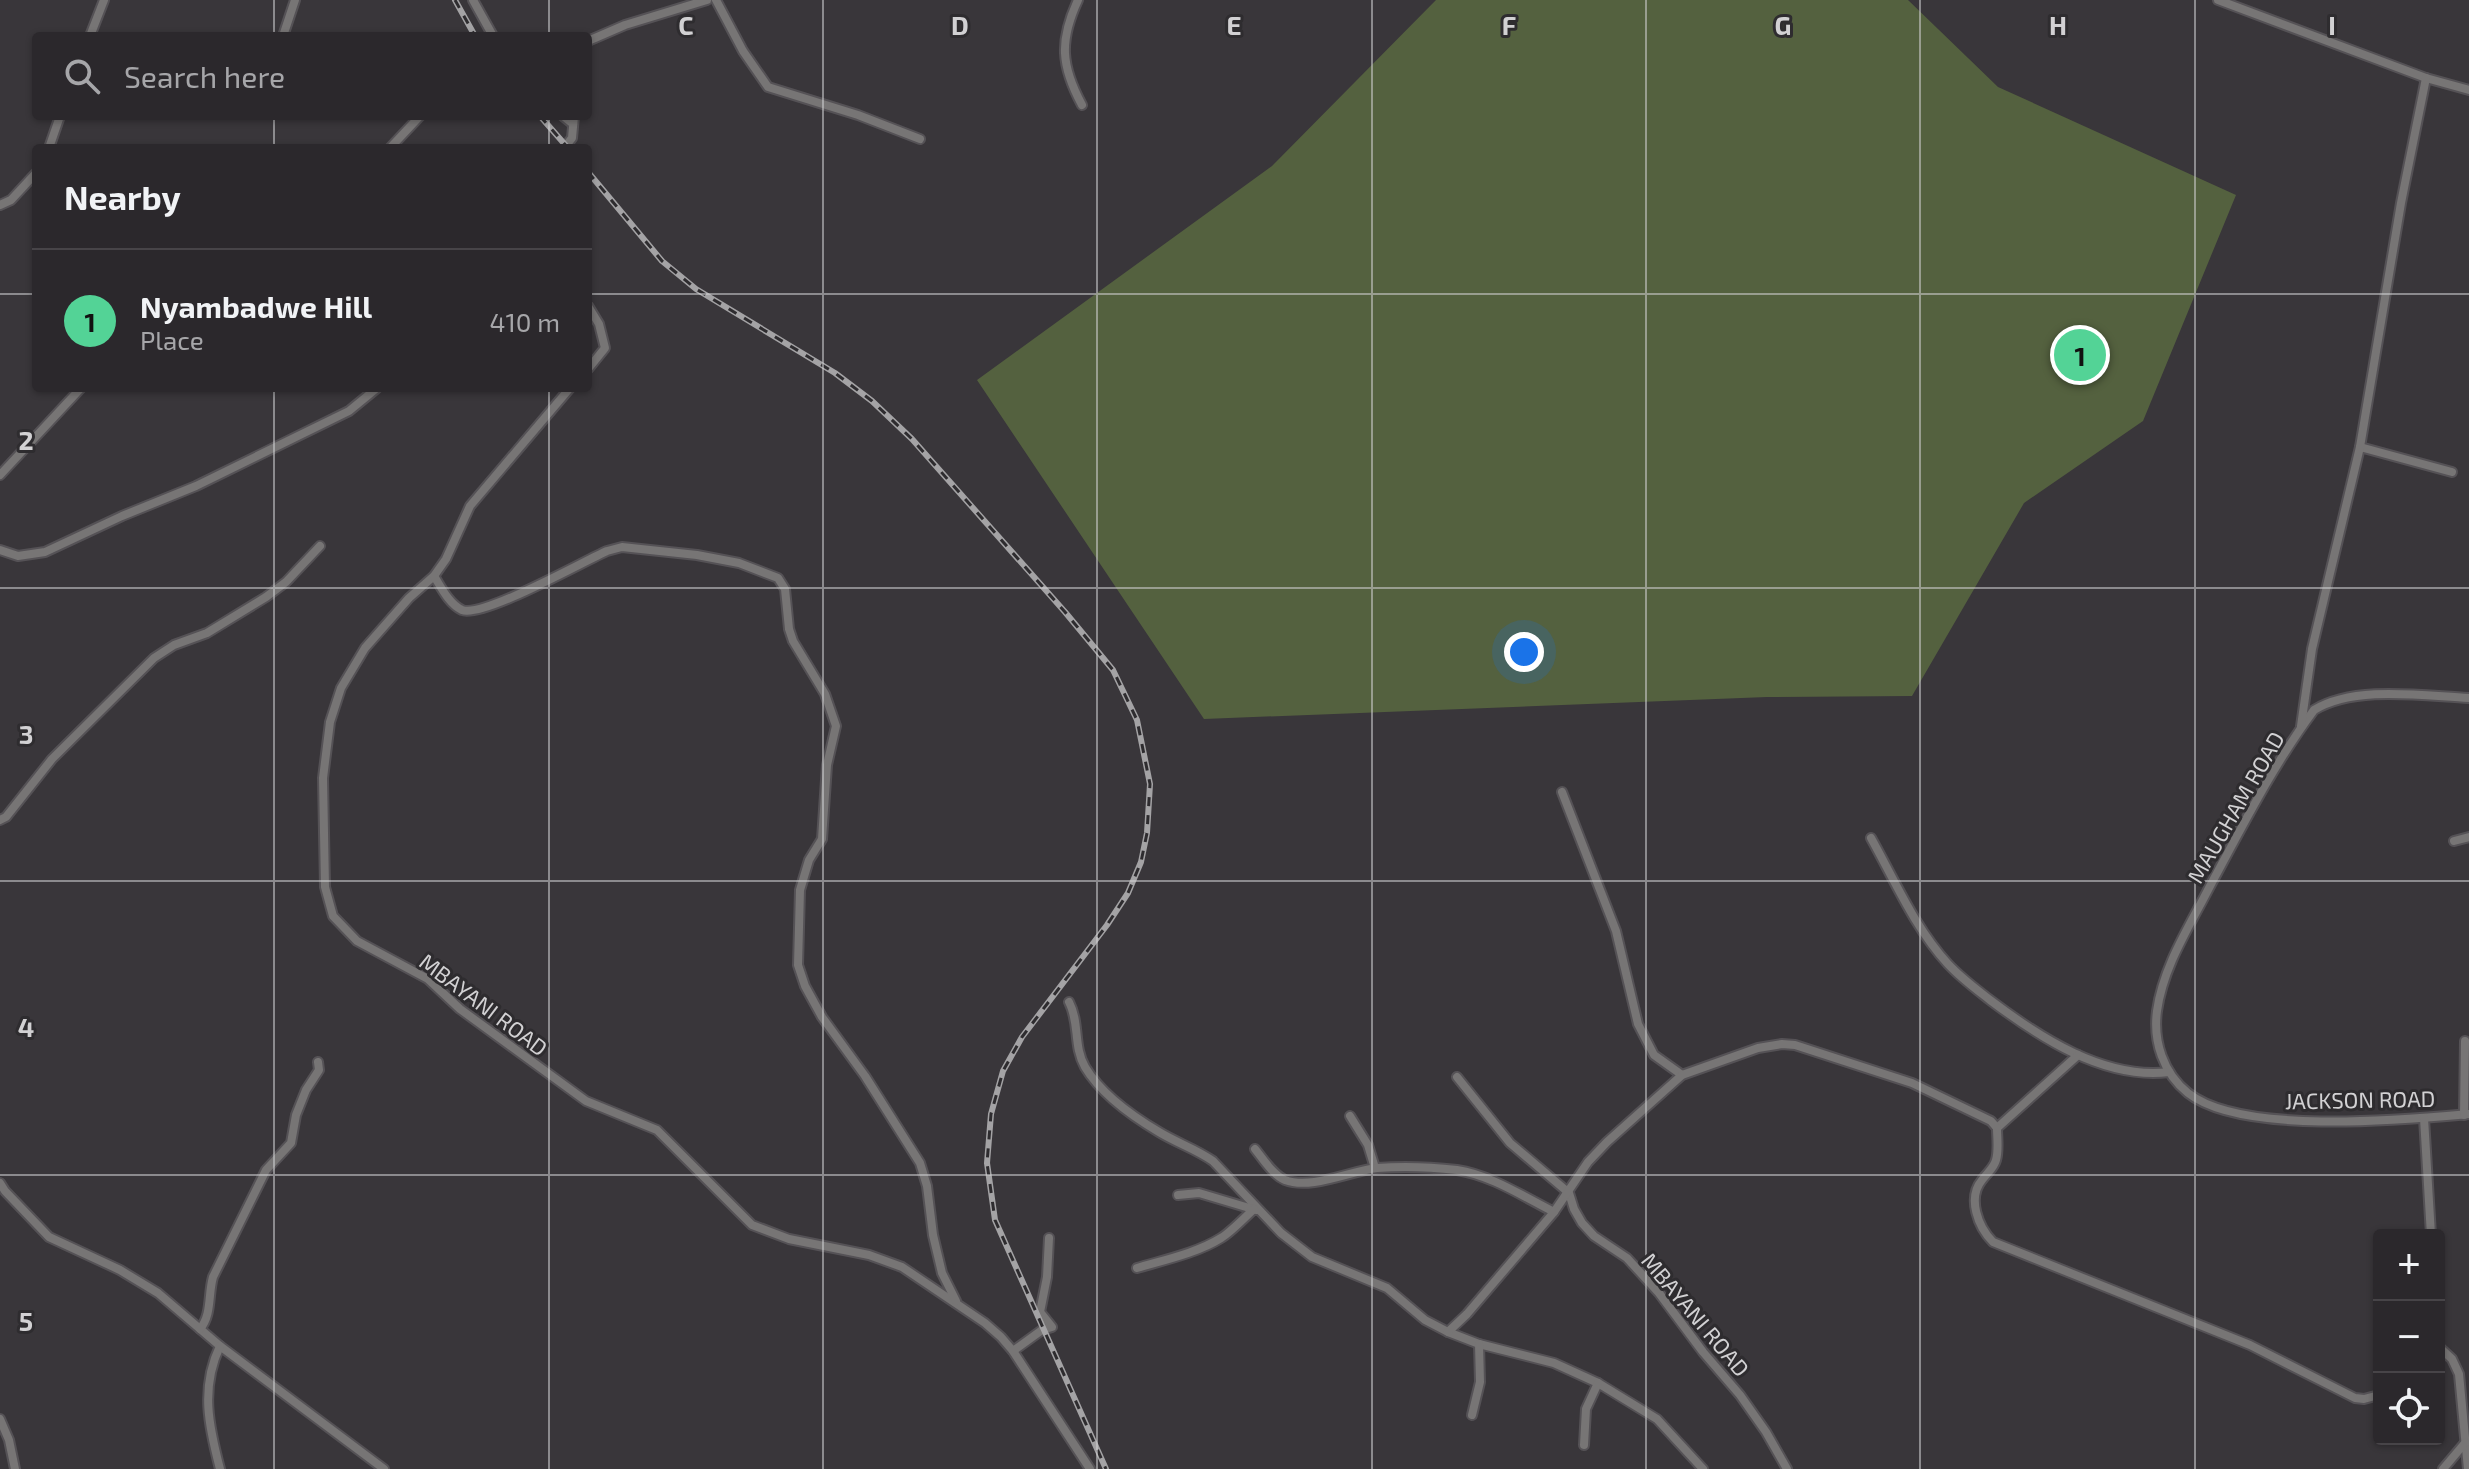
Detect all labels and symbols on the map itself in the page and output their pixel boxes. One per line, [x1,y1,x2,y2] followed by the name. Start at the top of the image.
[678,9,694,40] text: C
[951,9,969,40] text: D
[1226,9,1242,40] text: E
[1502,9,1516,40] text: F
[1775,9,1791,40] text: G
[2049,9,2067,40] text: H
[2328,9,2336,40] text: I
[2054,325,2106,385] pin: 1
[18,424,34,455] text: 2
[1504,632,1544,672] your location
[19,718,33,749] text: 3
[2181,727,2289,887] street label: MAUGHAM ROAD
[415,948,553,1060] street label: MBAYANI ROAD
[18,1011,34,1042] text: 4
[2284,1085,2436,1113] street label: JACKSON ROAD
[1637,1247,1755,1381] street label: MBAYANI ROAD
[19,1305,33,1336] text: 5

